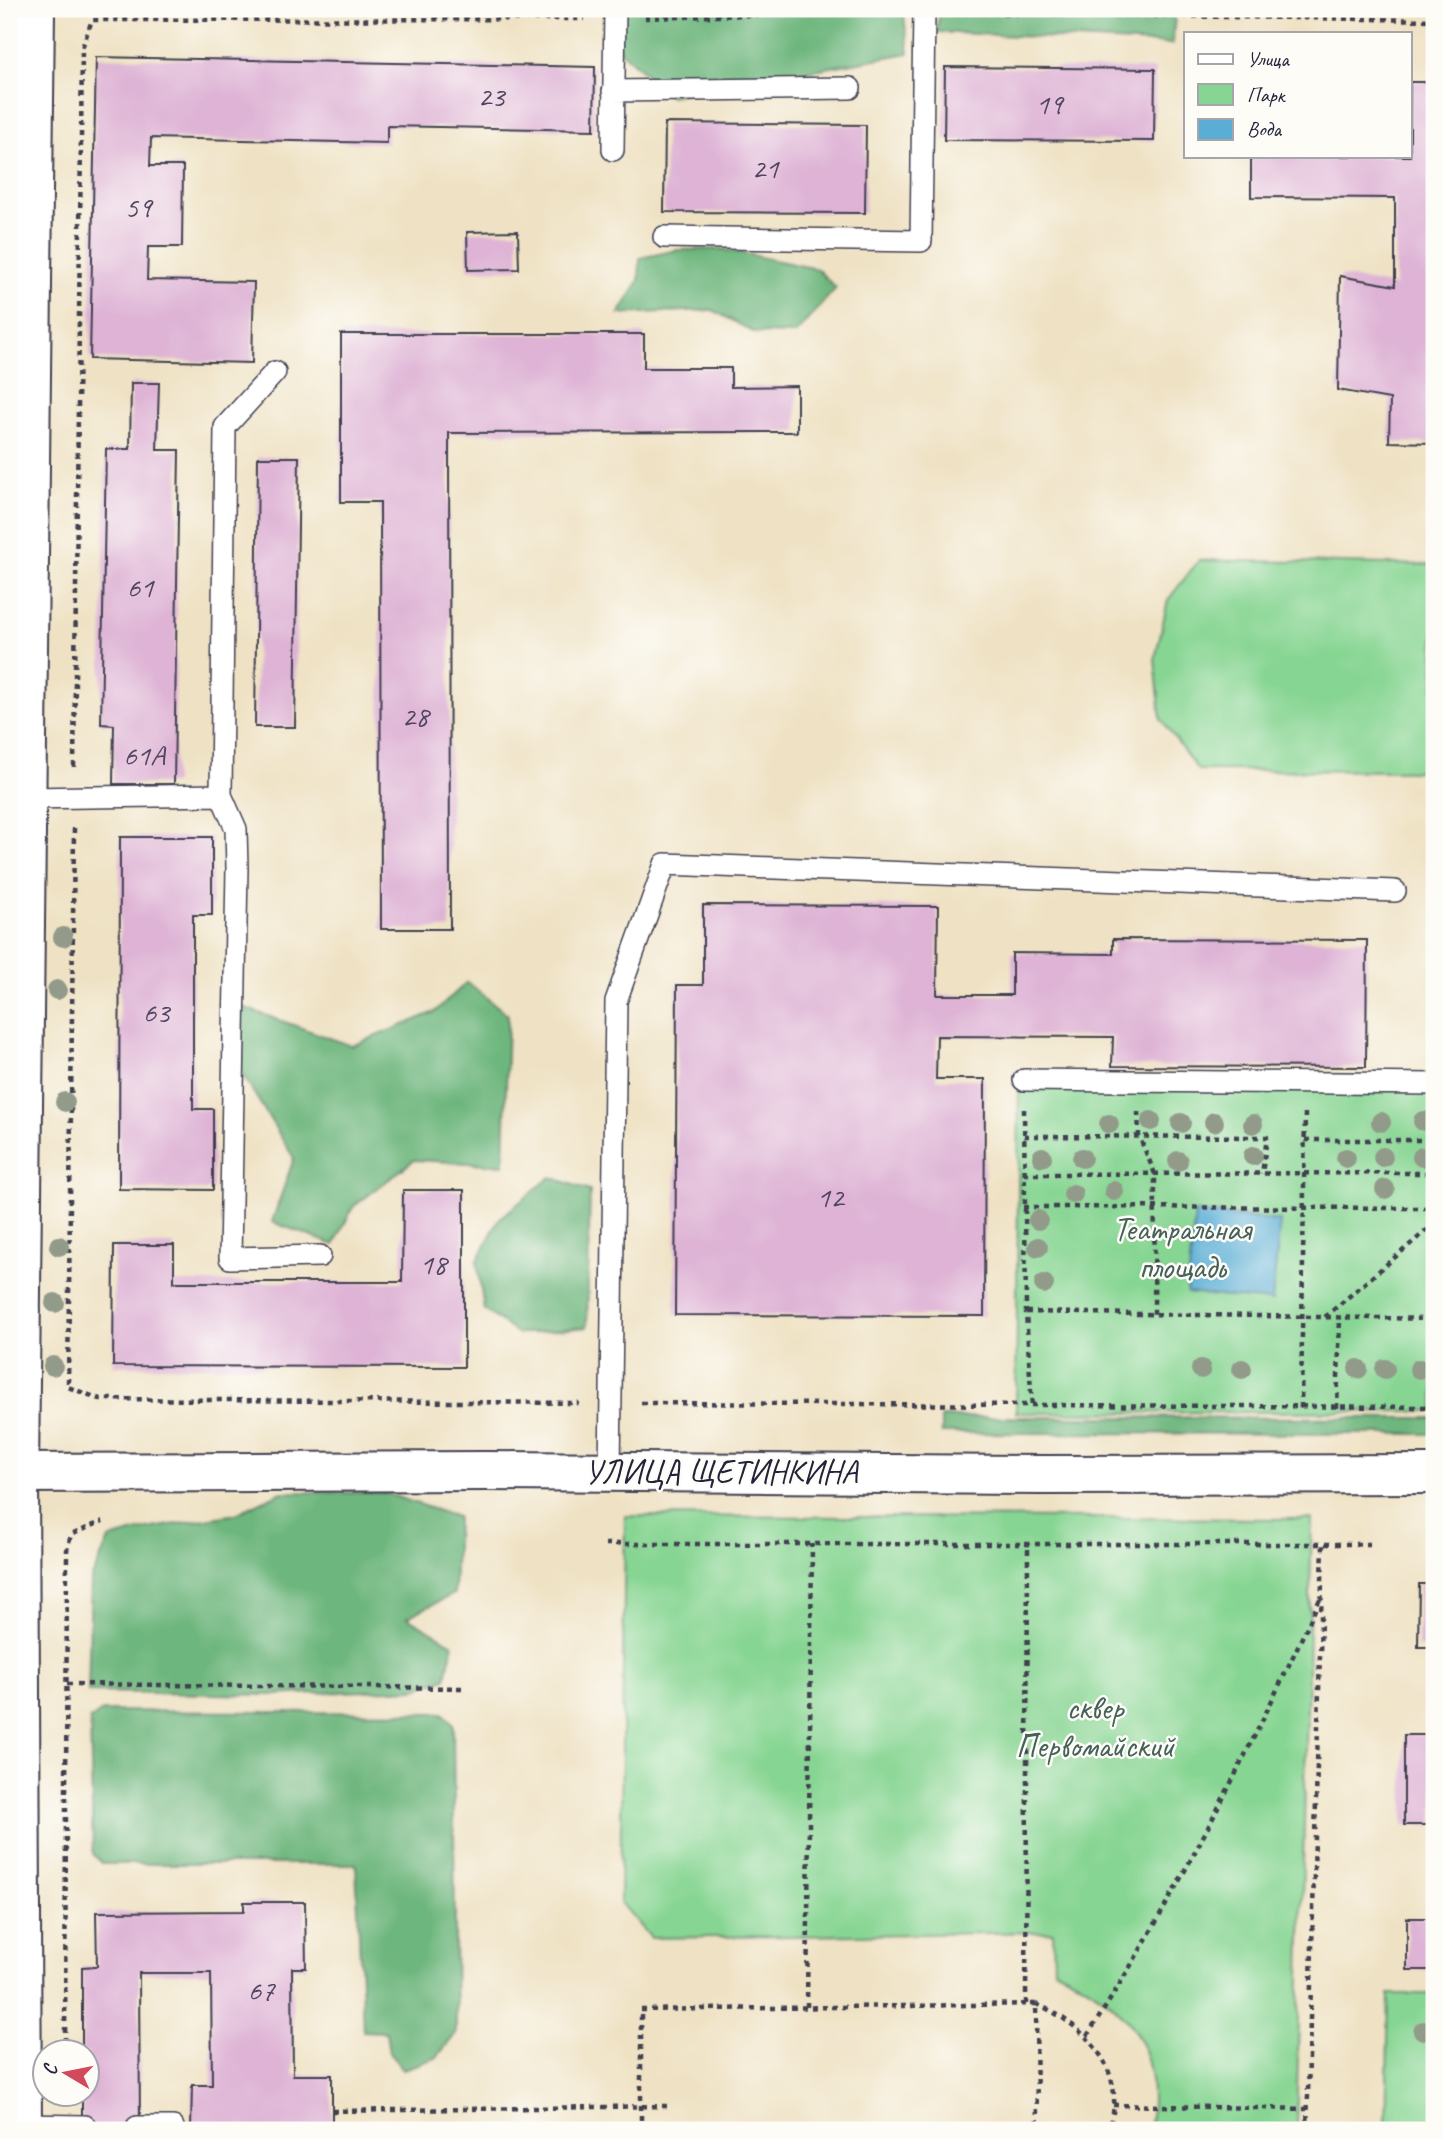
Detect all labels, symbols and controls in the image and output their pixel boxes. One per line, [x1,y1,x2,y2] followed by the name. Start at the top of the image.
[1184,32,1412,158] legend
[1247,46,1290,72] text: Улица
[478,77,507,115] house number: 23
[1247,82,1287,108] text: Парк
[1036,85,1065,123] house number: 19
[1247,116,1283,142] text: Вода
[752,149,780,187] house number: 21
[125,188,154,226] house number: 59
[127,568,155,606] house number: 61
[402,697,431,735] house number: 28
[123,736,167,774] house number: 61А
[143,993,172,1031] house number: 63
[817,1178,846,1216] house number: 12
[1113,1208,1254,1288] park label: Театральная площадь
[420,1245,449,1283] house number: 18
[584,1451,859,1493] street label: УЛИЦА ЩЕТИНКИНА
[1016,1687,1176,1767] park label: сквер Первомайский
[248,1971,276,2009] house number: 67
[32,2038,102,2108] north arrow
[38,2061,63,2077] text: С

